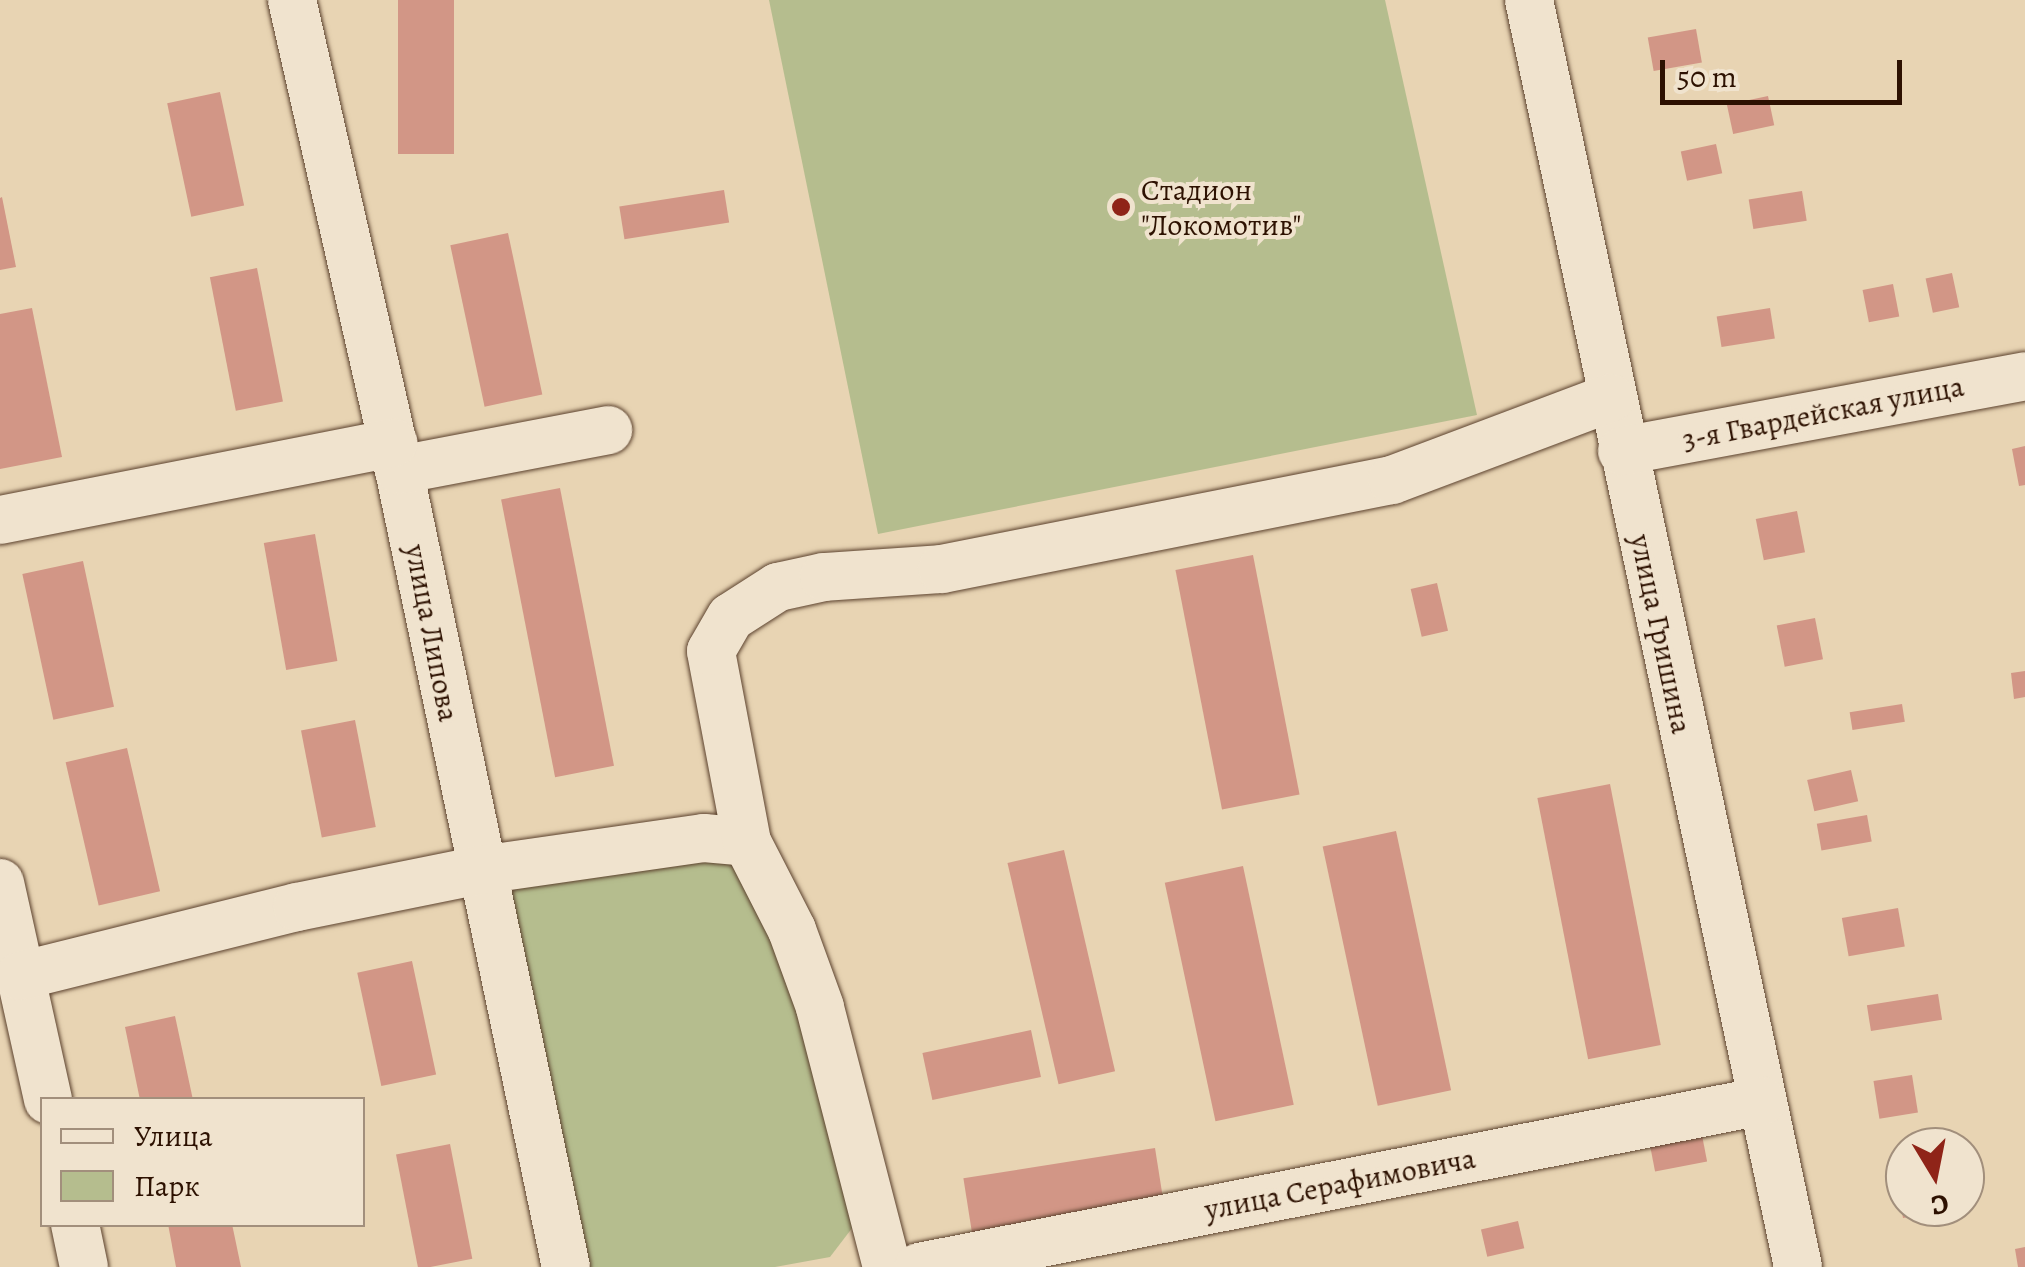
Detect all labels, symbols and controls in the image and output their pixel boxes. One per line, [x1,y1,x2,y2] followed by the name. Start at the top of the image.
[1665,40,1908,102] scale bar
[1677,57,1737,97] text: 50 m
[1141,172,1301,242] place label: Стадион "Локомотив"
[1110,196,1132,218] marker: Стадион "Локомотив"
[1679,368,1967,458] street label: 3-я Гвардейская улица
[1622,531,1700,737] street label: улица Гришина
[397,541,467,725] street label: улица Липова
[40,1097,365,1227] legend
[134,1116,213,1156] text: Улица
[1885,1127,1985,1227] north arrow
[1202,1140,1478,1228] street label: улица Серафимовича
[134,1166,200,1206] text: Парк
[1928,1184,1952,1225] text: С

